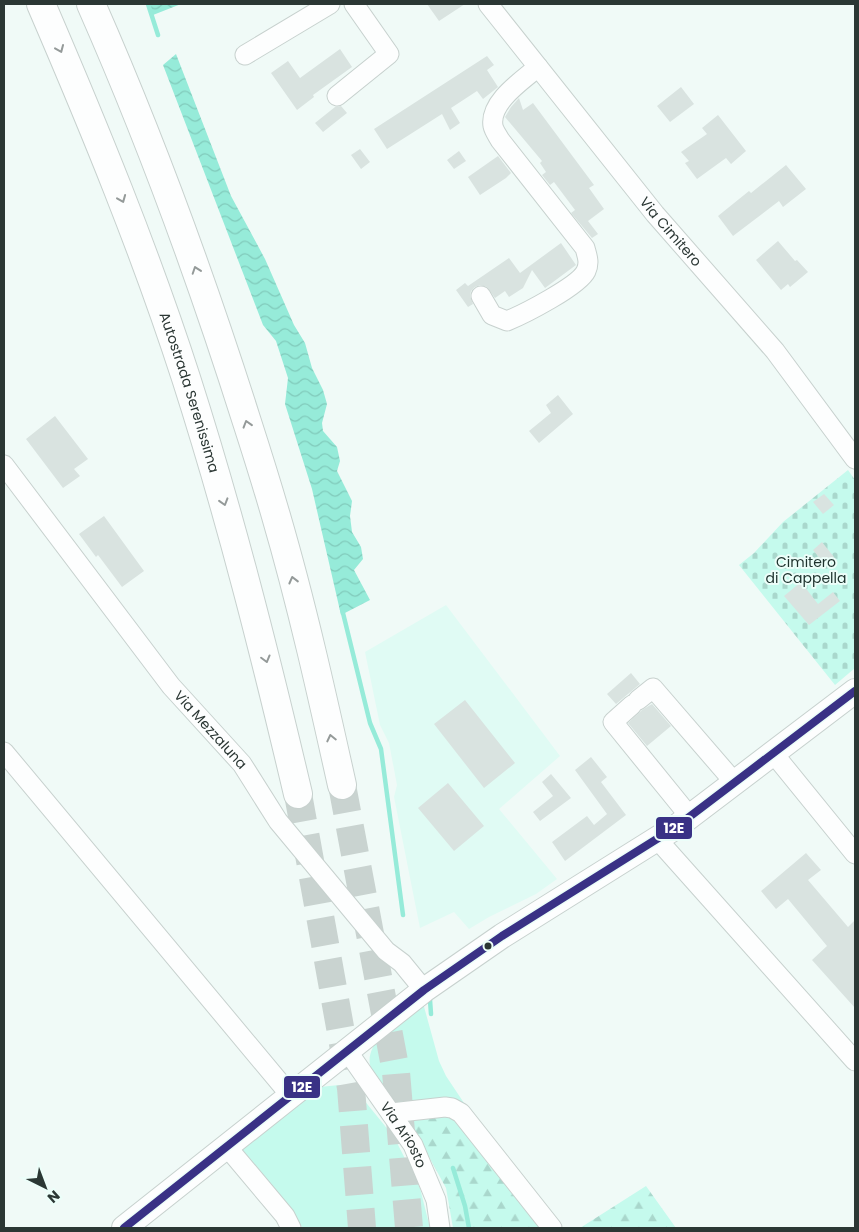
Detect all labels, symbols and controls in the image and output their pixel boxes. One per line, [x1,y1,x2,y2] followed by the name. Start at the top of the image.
[55,44,65,52] one-way arrow
[635,193,707,271] street label: Via Cimitero
[115,194,126,203] one-way arrow
[192,266,202,275] one-way arrow
[155,309,224,475] street label: Autostrada Serenissima
[243,420,253,429] one-way arrow
[218,497,228,506] one-way arrow
[766,552,846,588] park label: Cimitero di Cappella
[288,576,299,584] one-way arrow
[260,655,271,663] one-way arrow
[170,686,252,773] street label: Via Mezzaluna
[326,733,337,742] one-way arrow
[655,816,693,840] line badge: 12E
[664,818,684,838] text: 12E
[483,941,493,951] unlabelled marker
[283,1075,321,1099] line badge: 12E
[292,1077,312,1097] text: 12E
[376,1098,431,1171] street label: Via Ariosto
[20,1162,70,1212] north arrow
[43,1186,64,1208] text: N

